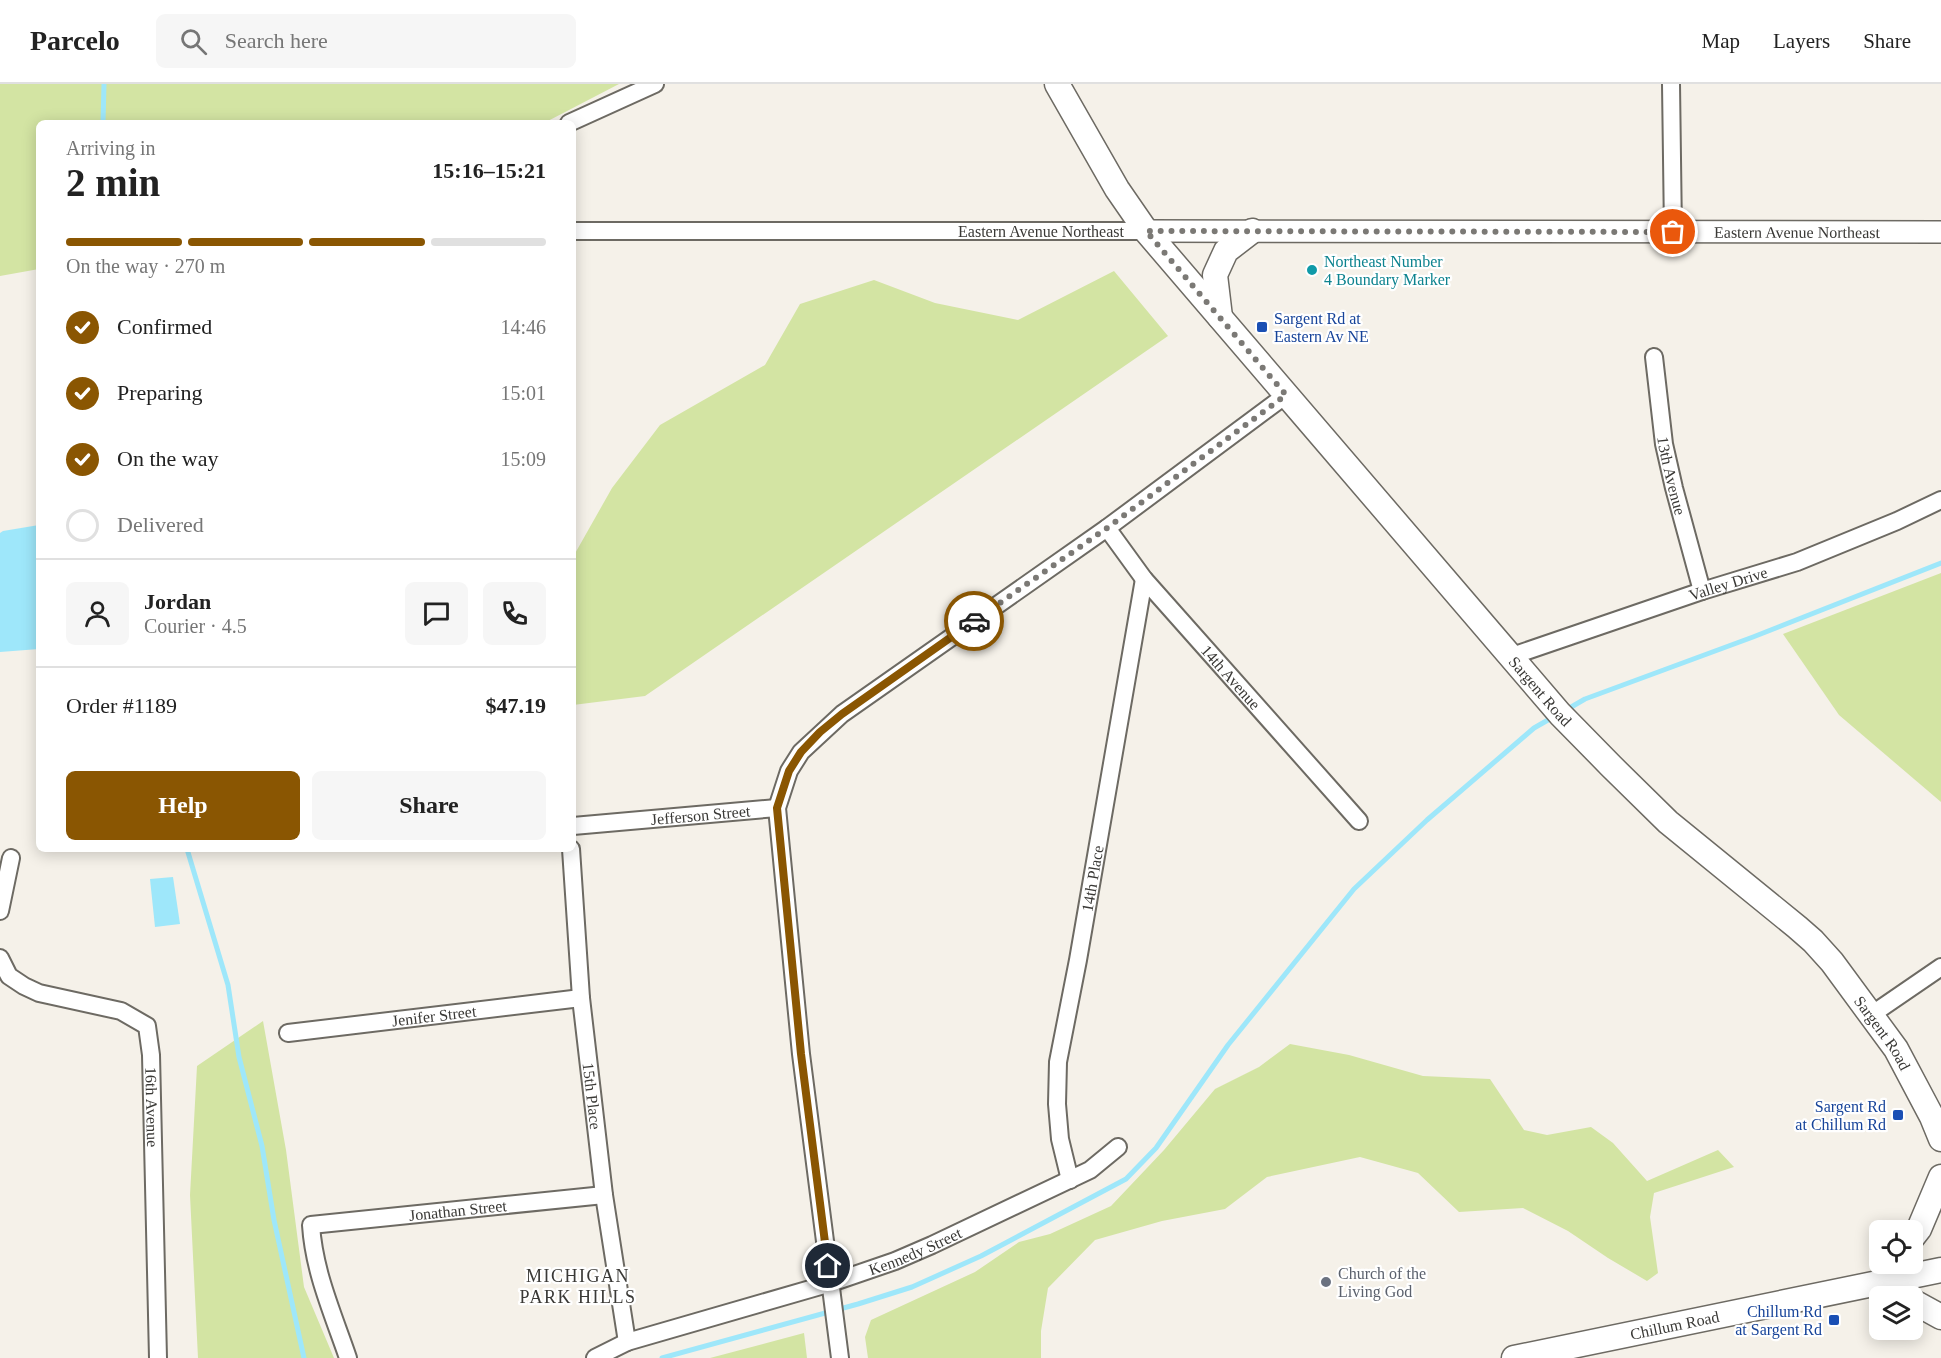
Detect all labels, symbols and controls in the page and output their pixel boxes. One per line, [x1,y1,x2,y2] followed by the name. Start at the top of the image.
[156,14,576,68] search box
[30,25,120,56] text: Parcelo
[177,25,210,58] icon: search
[225,28,328,53] text: Search here
[1702,29,1740,53] text: Map
[1773,29,1830,53] text: Layers
[1863,29,1911,53] text: Share
[66,137,155,159] text: Arriving in
[432,158,546,183] text: 15:16–15:21
[66,161,160,204] text: 2 min
[1647,206,1698,257] pin
[1656,215,1689,248] icon: bag
[958,223,1125,240] street label: Eastern Avenue Northeast
[1714,223,1881,240] street label: Eastern Avenue Northeast
[1324,253,1451,289] place label: Northeast Number 4 Boundary Marker
[66,255,225,277] text: On the way · 270 m
[1305,263,1319,277] marker: Northeast Number 4 Boundary Marker
[1274,310,1369,345] place label: Sargent Rd at Eastern Av NE
[66,311,99,344] icon: check
[117,314,212,339] text: Confirmed
[500,316,546,338] text: 14:46
[1255,320,1269,334] marker: Sargent Rd at Eastern Av NE
[66,377,99,410] icon: check
[117,380,203,405] text: Preparing
[500,382,546,404] text: 15:01
[1655,435,1689,517] street label: 13th Avenue
[66,443,99,476] icon: check
[117,446,218,471] text: On the way
[500,448,546,470] text: 15:09
[117,512,204,537] text: Delivered
[1686,563,1769,603] street label: Valley Drive
[66,582,129,645] button: person
[405,582,468,645] button: chat
[483,582,546,645] button: phone
[144,589,211,614] text: Jordan
[944,591,1004,651] courier
[958,605,991,638] icon: car
[144,615,247,637] text: Courier · 4.5
[1198,641,1264,713] street label: 14th Avenue
[1506,653,1575,729] street label: Sargent Road
[66,693,177,718] text: Order #1189
[486,693,546,718] text: $47.19
[66,771,300,840] button: Help
[312,771,546,840] button: Share
[650,802,751,828] street label: Jefferson Street
[1078,844,1106,913] street label: 14th Place
[1851,992,1914,1073] street label: Sargent Road
[391,1002,478,1029] street label: Jenifer Street
[580,1062,605,1130] street label: 15th Place
[143,1067,162,1147] street label: 16th Avenue
[1795,1098,1886,1133] place label: Sargent Rd at Chillum Rd
[1891,1108,1905,1122] marker: Sargent Rd at Chillum Rd
[408,1196,508,1223] street label: Jonathan Street
[1869,1220,1923,1340] map controls
[1869,1220,1923,1274] button: locate
[866,1224,965,1278] street label: Kennedy Street
[802,1240,853,1291] pin
[811,1249,844,1282] icon: home
[1338,1265,1426,1301] place label: Church of the Living God
[520,1266,636,1307] district label: MICHIGAN PARK HILLS
[1319,1275,1333,1289] marker: Church of the Living God
[1869,1286,1923,1340] button: layers
[1735,1303,1822,1339] place label: Chillum Rd at Sargent Rd
[1629,1307,1721,1342] street label: Chillum Road
[1827,1313,1841,1327] marker: Chillum Rd at Sargent Rd

